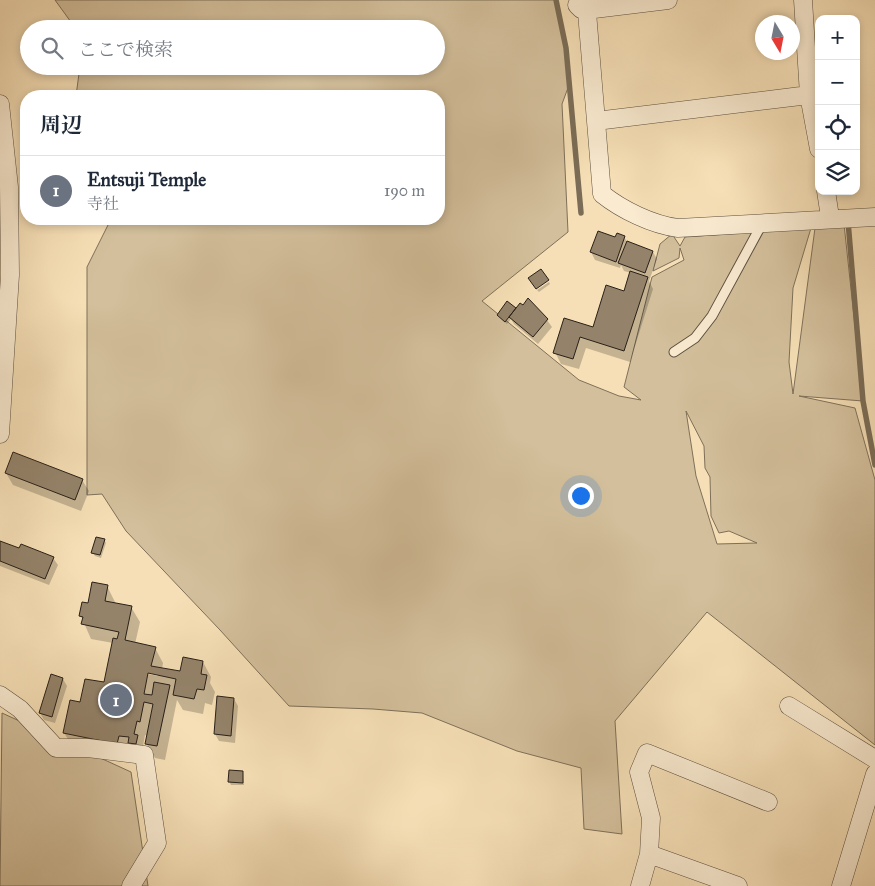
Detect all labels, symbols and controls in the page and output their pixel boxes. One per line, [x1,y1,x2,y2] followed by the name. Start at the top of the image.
[755,15,800,60] north arrow
[815,15,860,195] map controls
[815,15,860,60] button: +
[20,20,445,75] search box
[38,34,66,62] icon: search
[78,38,173,61] text: ここで検索
[815,60,860,105] button: −
[815,105,860,150] button: locate
[40,112,82,138] text: 周辺
[815,150,860,195] button: layers
[87,168,206,191] text: Entsuji Temple
[53,181,59,200] text: 1
[384,181,425,200] text: 190 m
[87,194,119,213] text: 寺社
[568,483,594,509] your location
[100,681,132,719] pin: 1

